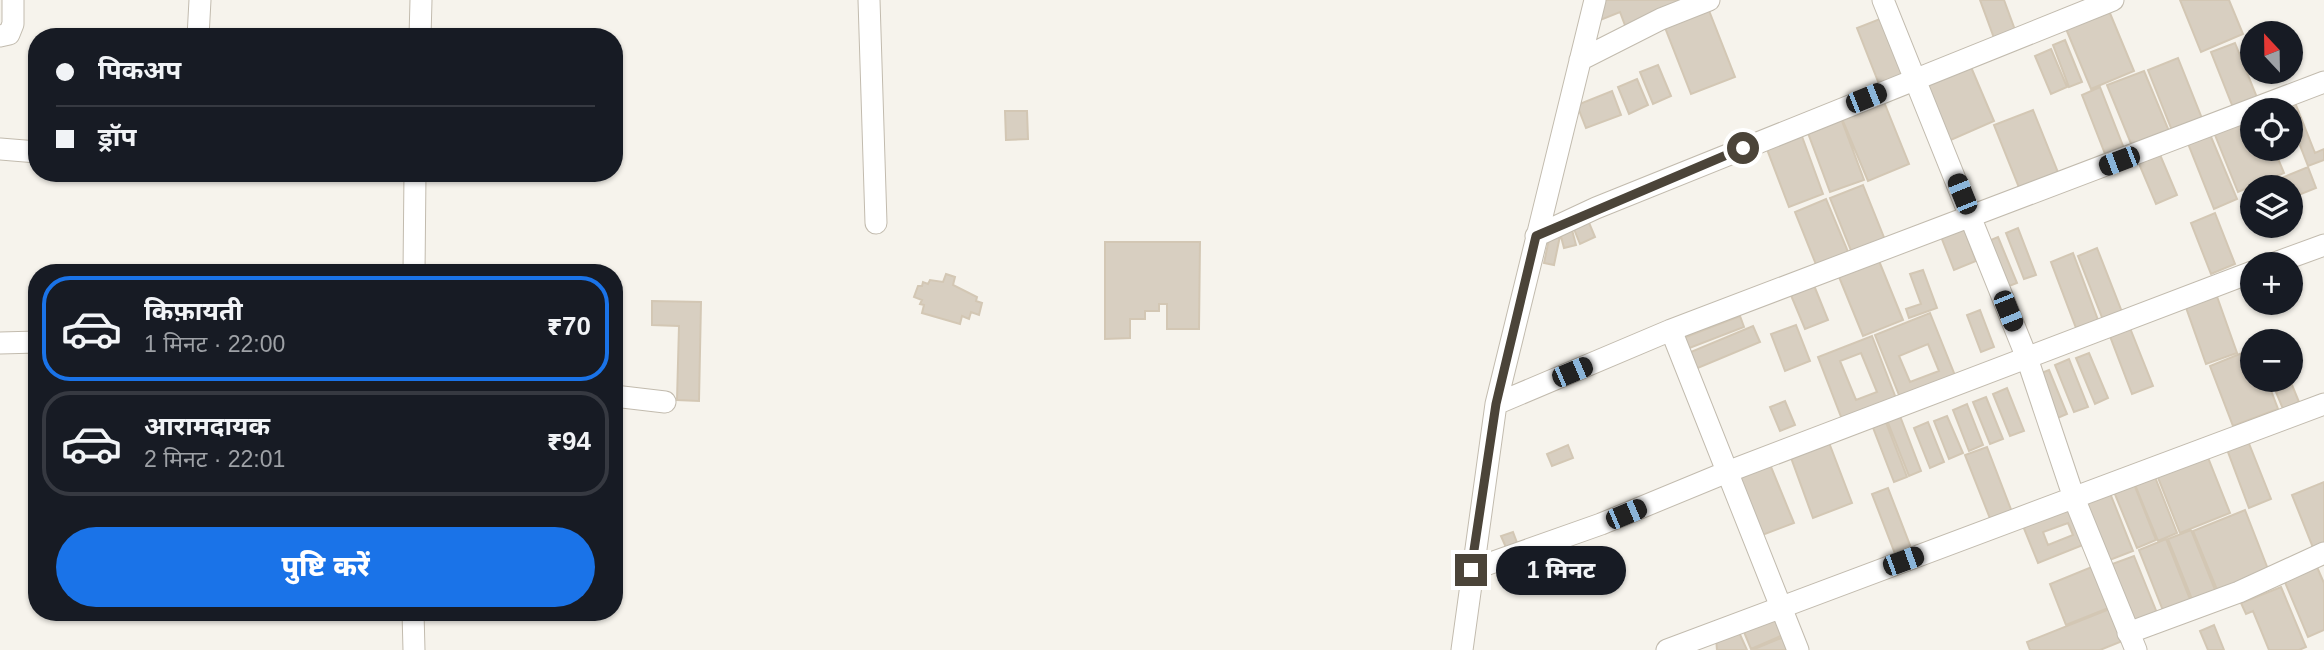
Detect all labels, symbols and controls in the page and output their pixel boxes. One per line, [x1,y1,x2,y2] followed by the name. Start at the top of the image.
[2240,21,2303,84] north arrow
[2240,21,2303,392] map controls
[98,55,181,85] text: पिकअप
[1843,80,1890,116] car
[2240,98,2303,161] button: locate
[98,122,136,152] text: ड्रॉप
[1727,132,1759,164] route start
[2096,144,2143,178] car
[1945,171,1980,217] car
[2240,175,2303,238] button: layers
[2240,252,2303,315] button: +
[1991,288,2026,334] car
[144,296,243,326] text: किफ़ायती
[60,297,123,360] icon: car
[547,311,591,341] text: ₹70
[2240,329,2303,392] button: −
[144,331,285,357] text: 1 मिनट · 22:00
[1549,354,1596,390] car
[144,411,270,441] text: आरामदायक
[60,412,123,475] icon: car
[547,426,591,456] text: ₹94
[144,446,285,472] text: 2 मिनट · 22:01
[1603,496,1650,532] car
[56,527,595,607] button: पुष्टि करें
[1880,544,1927,578] car
[1496,546,1625,594] callout: 1 मिनट
[1455,554,1487,586] route end
[1527,557,1595,583] text: 1 मिनट

